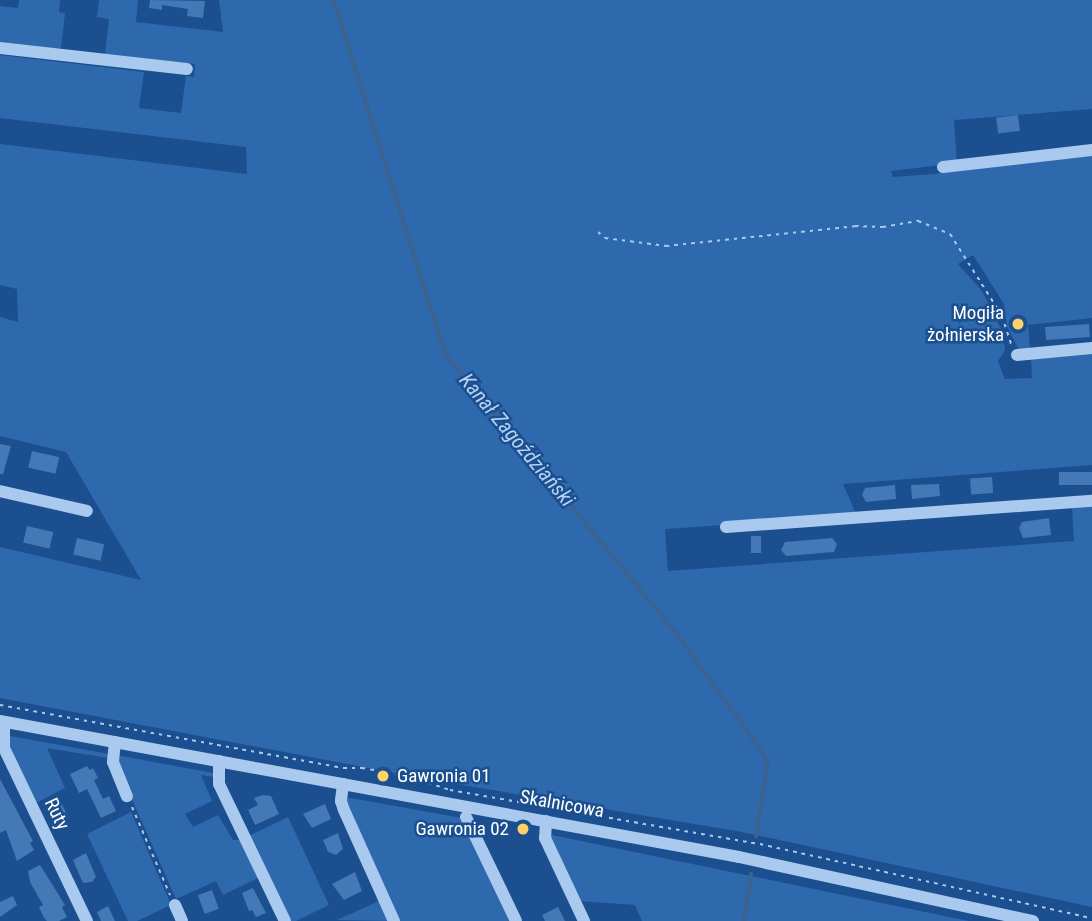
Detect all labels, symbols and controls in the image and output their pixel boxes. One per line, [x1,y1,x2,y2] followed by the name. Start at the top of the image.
[927,302,1004,346] place label: Mogiła żołnierska
[1010,316,1026,332] marker: Mogiła żołnierska
[454,368,580,512] water label: Kanał Zagoździański
[397,765,491,787] place label: Gawronia 01
[375,768,391,784] marker: Gawronia 01
[518,785,606,823] street label: Skalnicowa
[40,794,74,834] street label: Ruty
[415,818,509,840] place label: Gawronia 02
[515,821,531,837] marker: Gawronia 02

